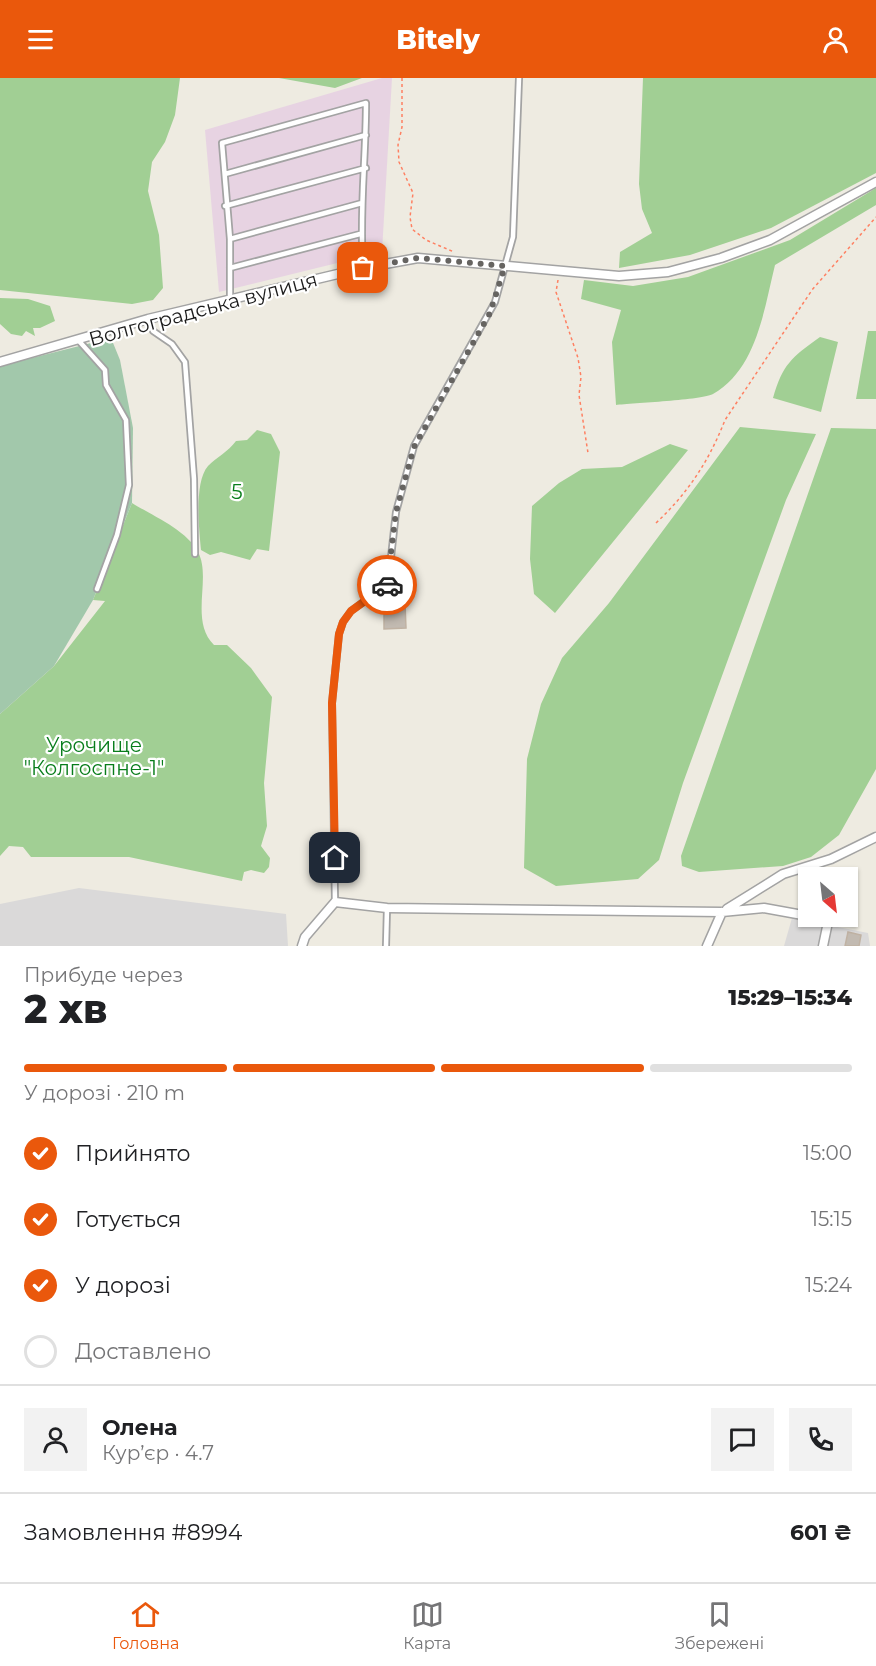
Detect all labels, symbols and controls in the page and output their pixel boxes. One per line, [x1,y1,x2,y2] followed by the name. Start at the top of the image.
[24,23,57,56] icon: menu
[396,23,480,56] text: Bitely
[819,23,852,56] icon: person
[337,242,388,293] pin
[346,251,379,284] icon: bag
[86,267,320,351] street label: Волгоградська вулиця
[231,480,243,504] park label: 5
[357,555,417,615] courier
[371,569,404,602] icon: car
[24,733,164,780] park label: Урочище "Колгоспне-1"
[309,832,360,883] pin
[318,841,351,874] icon: home
[798,867,858,927] north arrow
[798,867,858,927] map controls
[24,963,183,987] text: Прибуде через
[728,984,852,1011] text: 15:29–15:34
[24,985,107,1033] text: 2 хв
[24,1081,185,1105] text: У дорозі · 210 m
[24,1137,57,1170] icon: check
[75,1140,191,1167] text: Прийнято
[803,1141,852,1165] text: 15:00
[24,1203,57,1236] icon: check
[75,1206,181,1233] text: Готується
[811,1207,852,1231] text: 15:15
[24,1269,57,1302] icon: check
[75,1272,171,1299] text: У дорозі
[805,1273,852,1297] text: 15:24
[75,1338,211,1365] text: Доставлено
[24,1408,87,1471] button: person
[711,1408,774,1471] button: chat
[789,1408,852,1471] button: phone
[102,1414,177,1441] text: Олена
[102,1441,214,1465] text: Кур’єр · 4.7
[24,1519,242,1546] text: Замовлення #8994
[790,1519,852,1546] text: 601 ₴
[112,1598,179,1653] tab: Головна
[403,1598,451,1653] tab: Карта
[675,1598,764,1653] tab: Збережені

